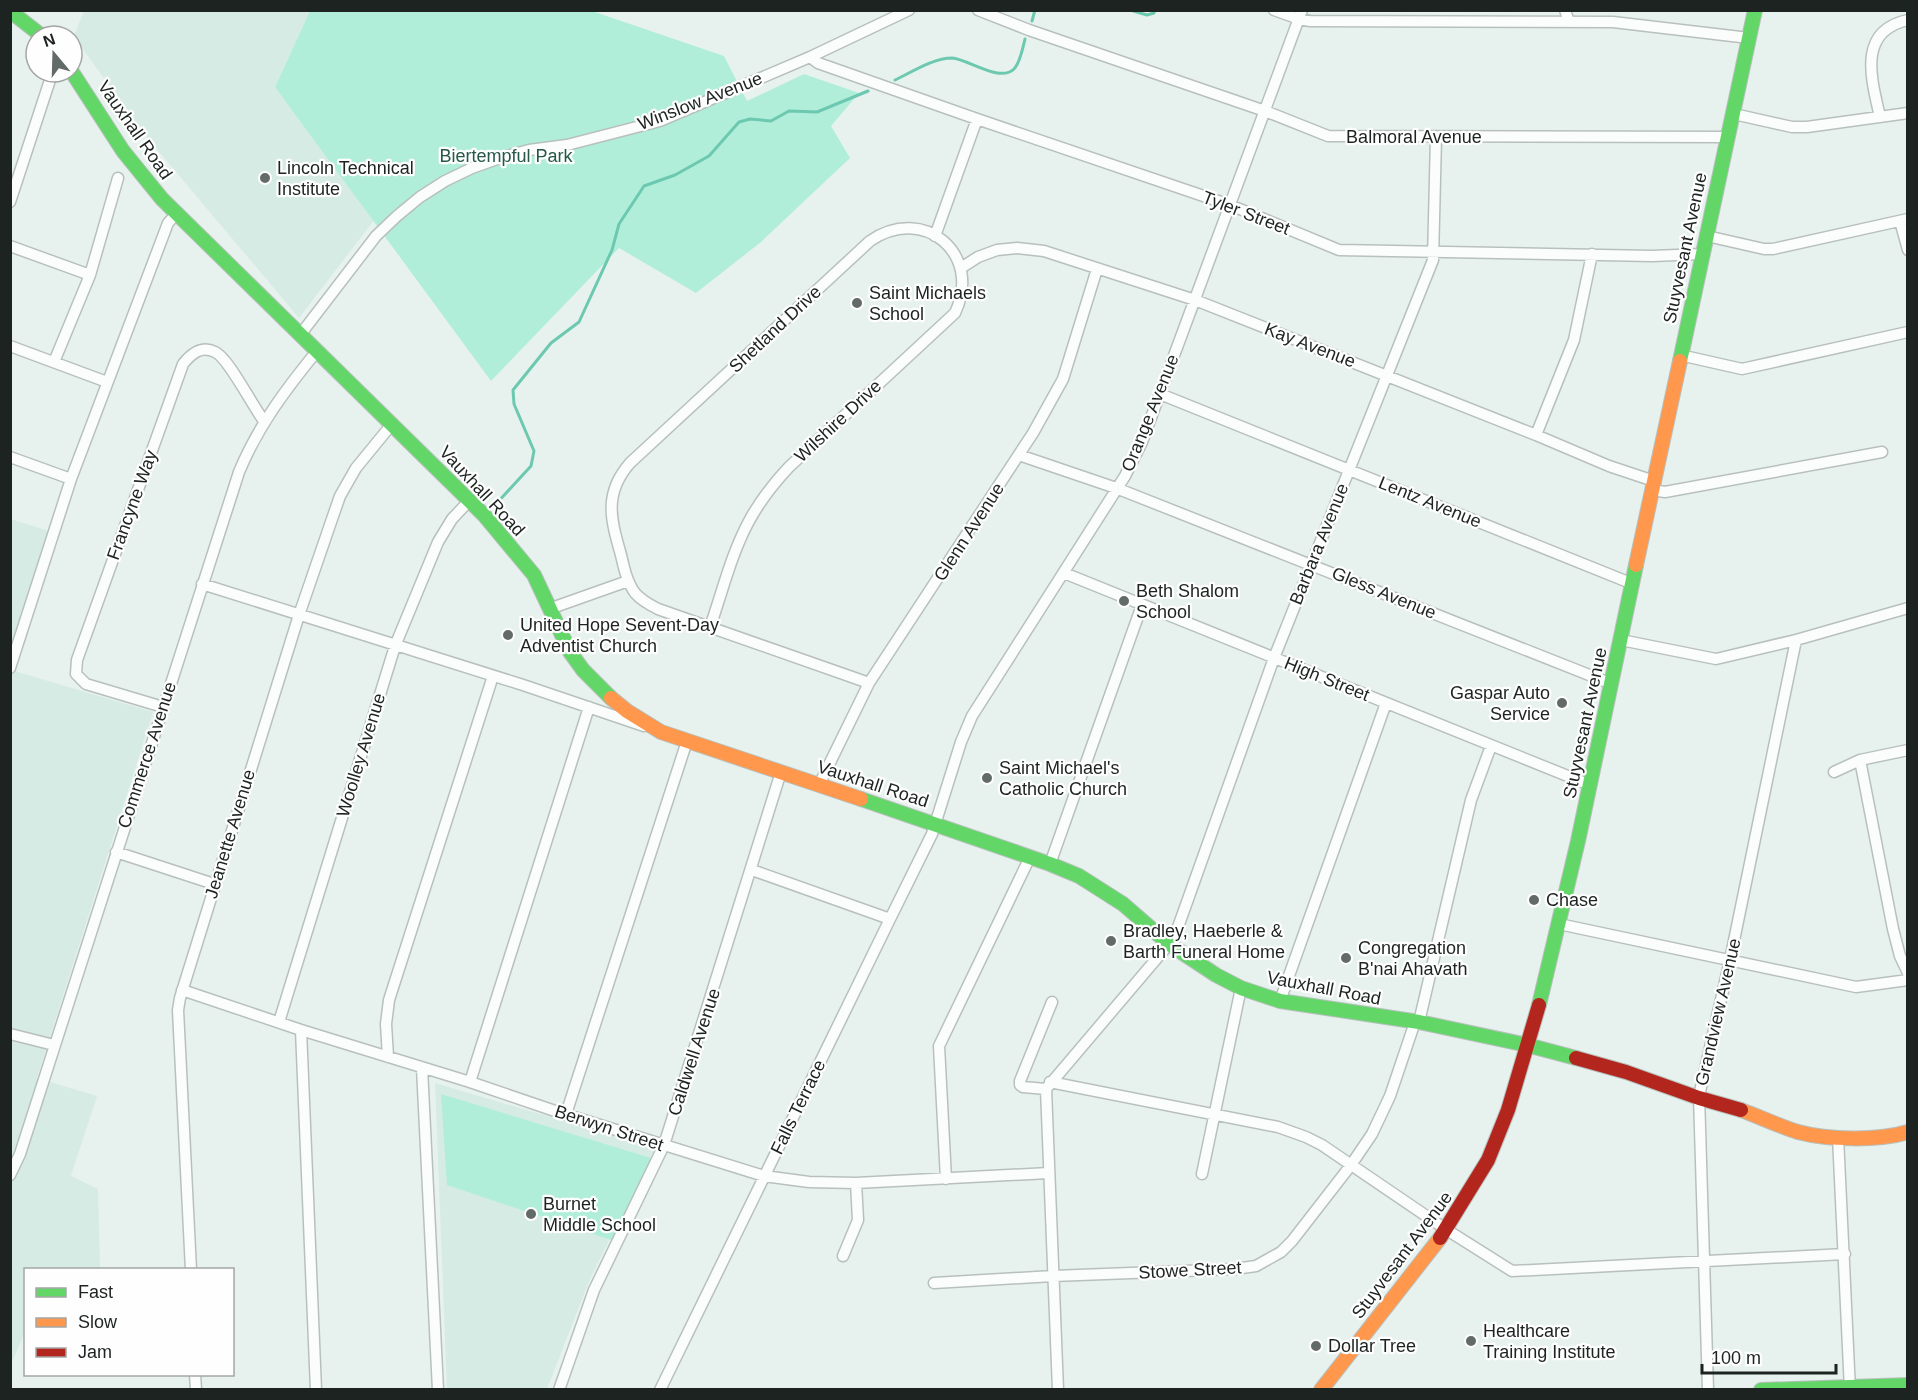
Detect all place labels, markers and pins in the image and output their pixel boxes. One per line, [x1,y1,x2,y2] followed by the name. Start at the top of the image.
[277,158,414,199] place label: Lincoln Technical Institute
[258,171,272,185] marker: Lincoln Technical Institute
[869,283,986,324] place label: Saint Michaels School
[850,296,864,310] marker: Saint Michaels School
[1136,581,1239,622] place label: Beth Shalom School
[1117,594,1131,608] marker: Beth Shalom School
[520,615,719,656] place label: United Hope Sevent-Day Adventist Church
[501,628,515,642] marker: United Hope Sevent-Day Adventist Church
[1450,683,1550,724] place label: Gaspar Auto Service
[1555,696,1569,710] marker: Gaspar Auto Service
[999,758,1127,799] place label: Saint Michael's Catholic Church
[980,771,994,785] marker: Saint Michael's Catholic Church
[1546,890,1598,910] place label: Chase
[1527,893,1541,907] marker: Chase
[1123,921,1285,962] place label: Bradley, Haeberle & Barth Funeral Home
[1104,934,1118,948] marker: Bradley, Haeberle & Barth Funeral Home
[1358,938,1468,979] place label: Congregation B'nai Ahavath
[1339,951,1353,965] marker: Congregation B'nai Ahavath
[543,1194,656,1235] place label: Burnet Middle School
[524,1207,538,1221] marker: Burnet Middle School
[1483,1321,1615,1362] place label: Healthcare Training Institute
[1464,1334,1478,1348] marker: Healthcare Training Institute
[1328,1336,1416,1356] place label: Dollar Tree
[1309,1339,1323,1353] marker: Dollar Tree

